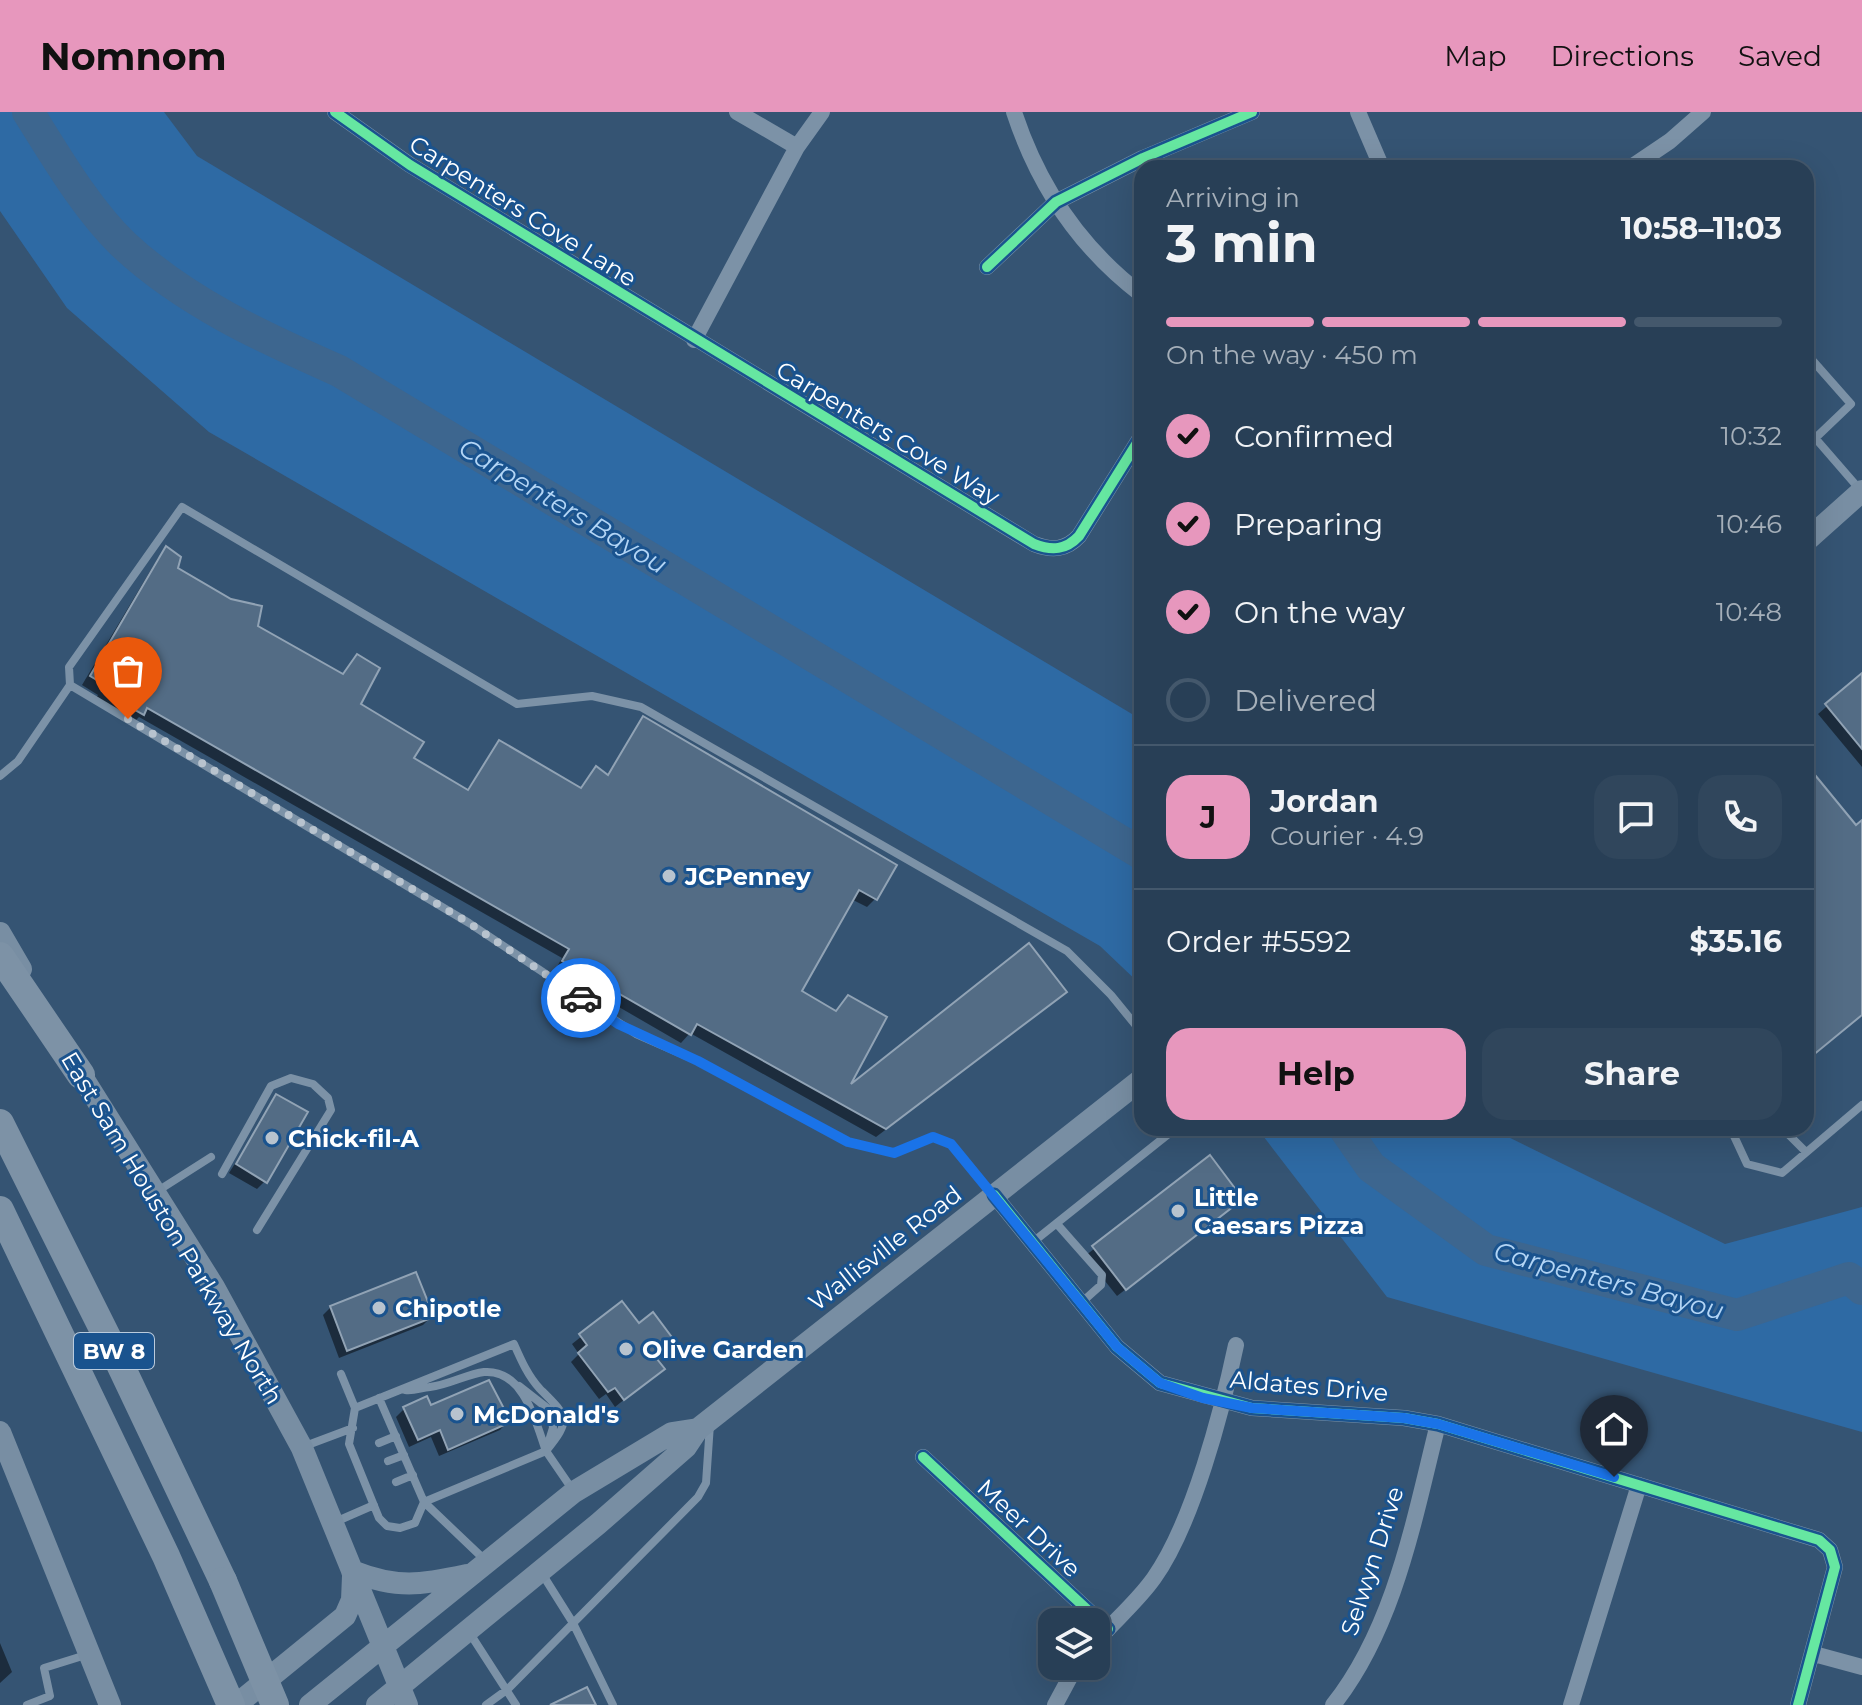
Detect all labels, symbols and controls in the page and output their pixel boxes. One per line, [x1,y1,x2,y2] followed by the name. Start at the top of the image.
[40,33,227,80] text: Nomnom
[1444,39,1506,73] text: Map
[1550,39,1694,73] text: Directions
[1738,39,1822,73] text: Saved
[404,129,642,293] street label: Carpenters Cove Lane
[1166,182,1300,214] text: Arriving in
[1621,210,1782,247] text: 10:58–11:03
[1166,212,1318,275] text: 3 min
[1166,339,1418,371] text: On the way · 450 m
[771,355,1005,511] street label: Carpenters Cove Way
[1166,414,1210,458] icon: check
[1234,418,1394,455] text: Confirmed
[1721,420,1782,452] text: 10:32
[453,431,673,581] water label: Carpenters Bayou
[1166,502,1210,546] icon: check
[1234,506,1383,543] text: Preparing
[1717,508,1782,540] text: 10:46
[1166,590,1210,634] icon: check
[1234,594,1405,631] text: On the way
[1716,596,1782,628] text: 10:48
[94,637,162,719] pin
[106,649,150,693] icon: bag
[1234,682,1377,719] text: Delivered
[1594,775,1678,859] button: chat
[1698,775,1782,859] button: phone
[1270,783,1379,820] text: Jordan
[1200,799,1216,836] text: J
[1270,820,1424,852] text: Courier · 4.9
[684,862,811,891] place label: JCPenney
[660,867,678,885] marker: JCPenney
[1166,923,1351,960] text: Order #5592
[1689,923,1782,960] text: $35.16
[541,958,621,1038] courier
[559,976,603,1020] icon: car
[1166,1028,1466,1120] button: Help
[1482,1028,1782,1120] button: Share
[55,1047,289,1409] street label: East Sam Houston Parkway North
[288,1124,419,1153] place label: Chick-fil-A
[263,1129,281,1147] marker: Chick-fil-A
[803,1179,967,1317] street label: Wallisville Road
[1194,1183,1364,1240] place label: Little Caesars Pizza
[1169,1202,1187,1220] marker: Little Caesars Pizza
[1490,1235,1728,1327] water label: Carpenters Bayou
[395,1294,501,1323] place label: Chipotle
[370,1299,388,1317] marker: Chipotle
[74,1333,154,1369] road number: BW 8
[642,1335,804,1364] place label: Olive Garden
[617,1340,635,1358] marker: Olive Garden
[1229,1365,1389,1407] street label: Aldates Drive
[1580,1395,1648,1477] pin
[473,1400,619,1429] place label: McDonald's
[448,1405,466,1423] marker: McDonald's
[1592,1407,1636,1451] icon: home
[971,1473,1087,1583] street label: Meer Drive
[1334,1483,1410,1639] street label: Selwyn Drive
[1038,1608,1110,1680] map controls
[1038,1608,1110,1680] button: layers

